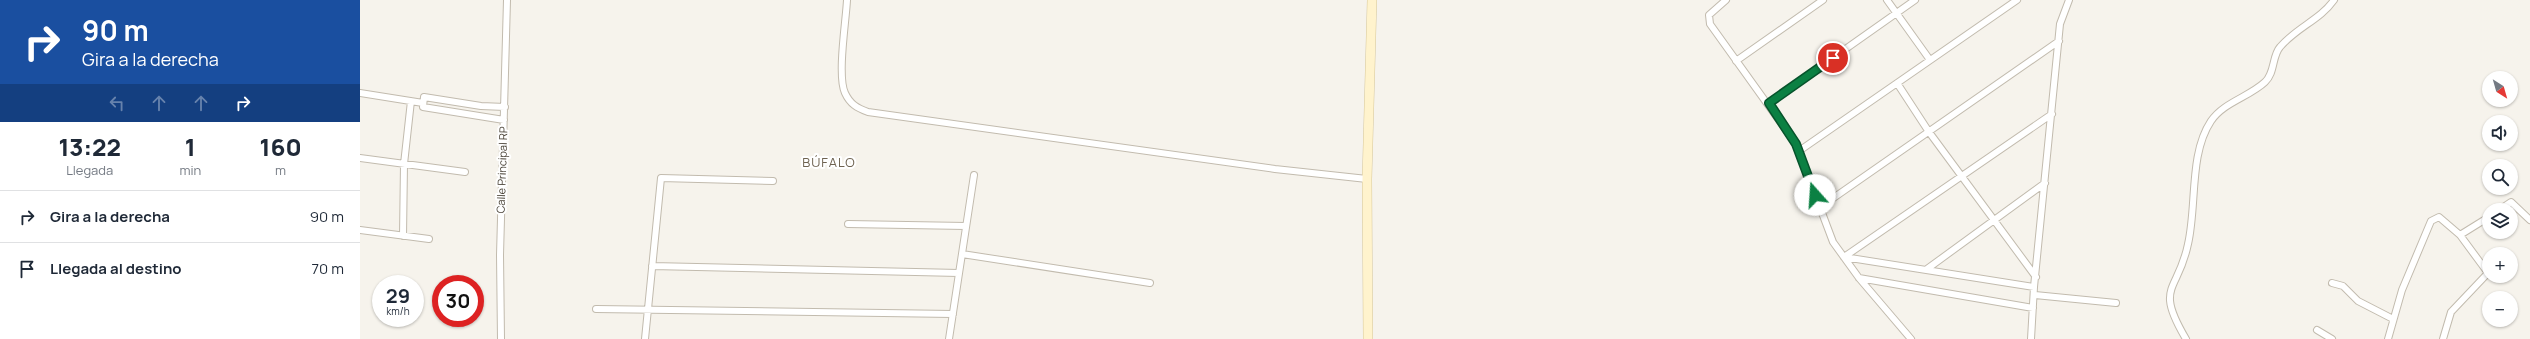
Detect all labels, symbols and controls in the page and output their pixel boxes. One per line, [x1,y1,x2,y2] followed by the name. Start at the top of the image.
[82,11,149,49] text: 90 m
[16,16,68,68] icon: right
[1816,41,1850,75] pin
[82,47,219,71] text: Gira a la derecha
[1822,47,1844,69] icon: arrive
[2482,71,2518,107] north arrow
[2482,71,2518,327] map controls
[106,92,128,114] icon: left
[148,92,170,114] icon: ahead
[190,92,212,114] icon: ahead
[232,92,254,114] icon: right
[2482,115,2518,151] button: sound
[492,126,511,214] street label: Calle Principal RP
[58,130,121,163] text: 13:22
[185,130,196,163] text: 1
[260,130,302,163] text: 160
[802,153,856,171] district label: BÚFALO
[2482,159,2518,195] button: search
[66,161,113,179] text: Llegada
[179,161,201,179] text: min
[275,161,286,179] text: m
[1794,174,1836,216] position arrow
[2482,203,2518,239] button: layers
[16,206,38,228] icon: right
[50,206,170,227] text: Gira a la derecha
[310,206,344,227] text: 90 m
[2482,247,2518,283] button: +
[16,258,38,280] icon: arrive
[50,258,182,279] text: Llegada al destino
[312,258,344,279] text: 70 m
[432,275,484,327] speed limit sign: 30
[386,282,410,309] text: 29
[2482,291,2518,327] button: −
[386,304,410,318] text: km/h

